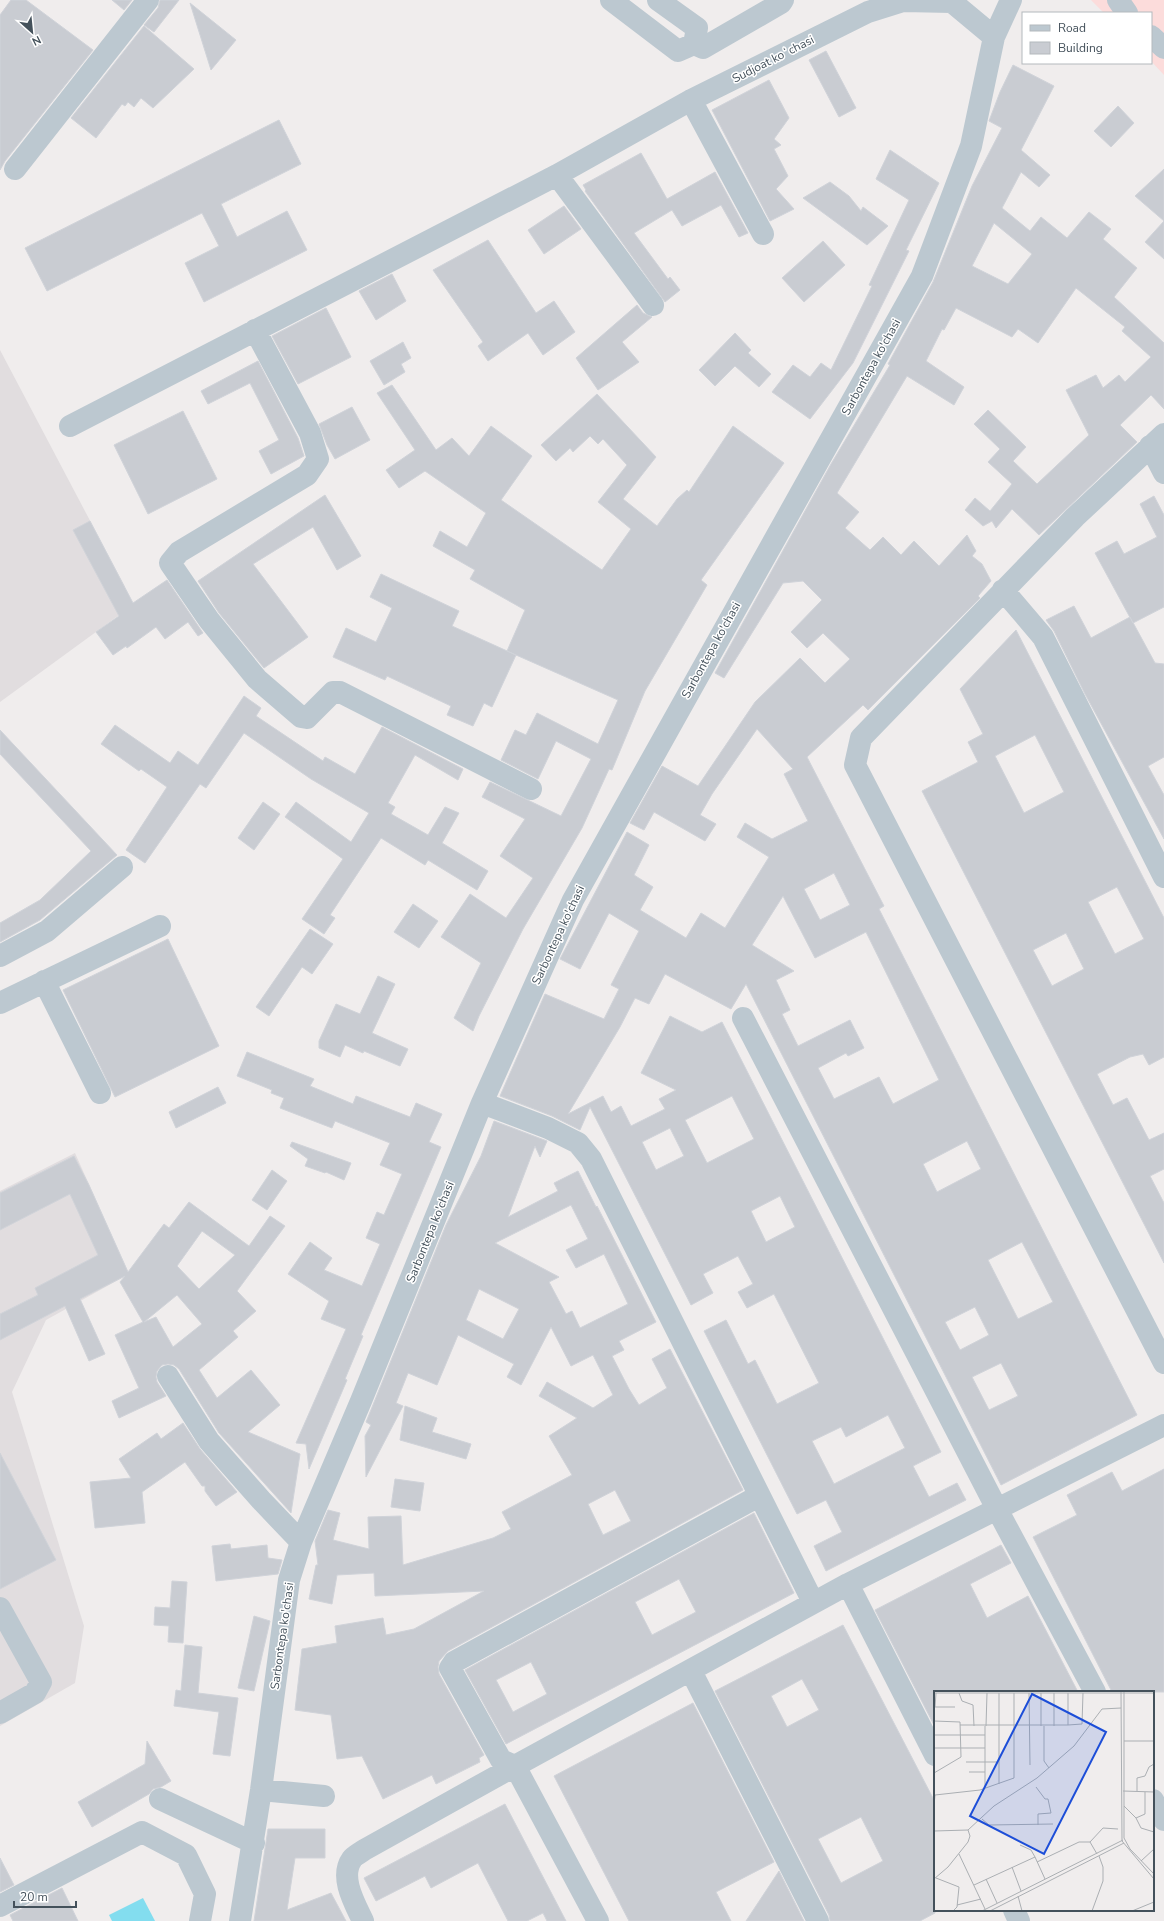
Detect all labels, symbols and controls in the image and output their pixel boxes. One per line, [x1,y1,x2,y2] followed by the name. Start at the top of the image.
[12,12,52,52] north arrow
[1022,12,1152,64] legend
[1058,20,1086,36] text: Road
[729,31,817,87] street label: Sudjoat koʻchasi
[29,32,43,49] text: N
[1058,40,1103,56] text: Building
[838,316,904,418] street label: Sarbontepa ko'chasi
[678,599,744,701] street label: Sarbontepa ko'chasi
[528,883,588,987] street label: Sarbontepa ko'chasi
[402,1179,458,1285] street label: Sarbontepa ko'chasi
[267,1581,297,1691] street label: Sarbontepa ko'chasi
[934,1691,1154,1911] inset map
[14,1883,76,1909] scale bar
[20,1889,48,1905] text: 20 m

